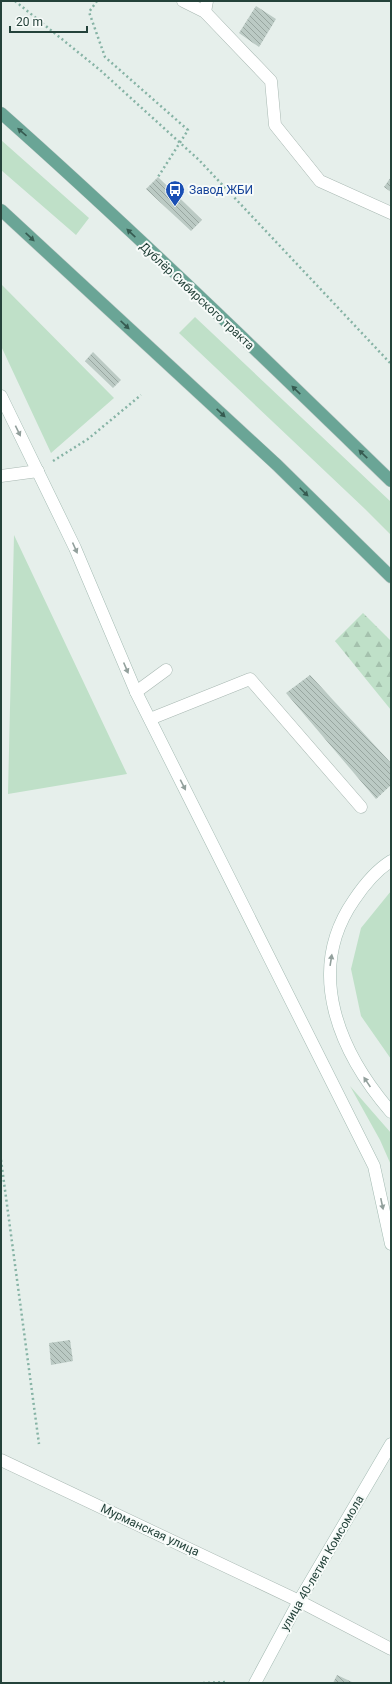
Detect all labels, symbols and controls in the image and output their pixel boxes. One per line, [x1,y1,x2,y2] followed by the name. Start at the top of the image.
[10,8,87,34] scale bar
[16,15,43,29] text: 20 m
[17,128,28,137] one-way arrow
[164,179,186,207] bus stop icon: Завод ЖБИ
[189,183,253,197] place label: Завод ЖБИ
[126,228,136,237] one-way arrow
[25,232,35,241] one-way arrow
[137,239,257,353] street label: Дублёр Сибирского тракта
[120,320,130,330] one-way arrow
[291,385,301,394] one-way arrow
[216,408,225,417] one-way arrow
[15,425,21,437] one-way arrow
[358,449,368,459] one-way arrow
[299,487,309,497] one-way arrow
[72,542,78,554] one-way arrow
[123,662,129,674] one-way arrow
[179,779,186,790] one-way arrow
[328,954,334,966] one-way arrow
[363,1076,371,1087] one-way arrow
[380,1198,386,1210] one-way arrow
[277,1493,367,1633] street label: улица 40-летия Комсомола
[99,1501,201,1559] street label: Мурманская улица

